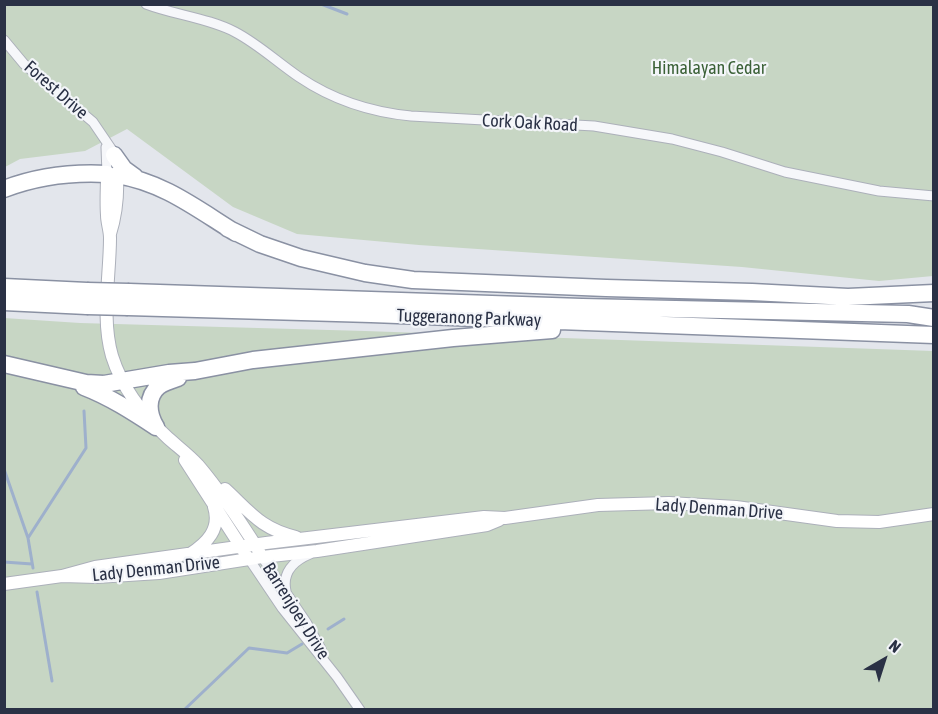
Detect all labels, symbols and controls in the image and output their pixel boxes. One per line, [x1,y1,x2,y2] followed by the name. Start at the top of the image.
[20,56,92,124] street label: Forest Drive
[652,57,766,79] park label: Himalayan Cedar
[482,110,578,136] street label: Cork Oak Road
[396,305,542,331] street label: Tuggeranong Parkway
[654,494,784,524] street label: Lady Denman Drive
[91,552,221,586] street label: Lady Denman Drive
[258,559,334,663] street label: Barrenjoey Drive
[854,630,914,690] north arrow
[886,636,905,656] text: N

